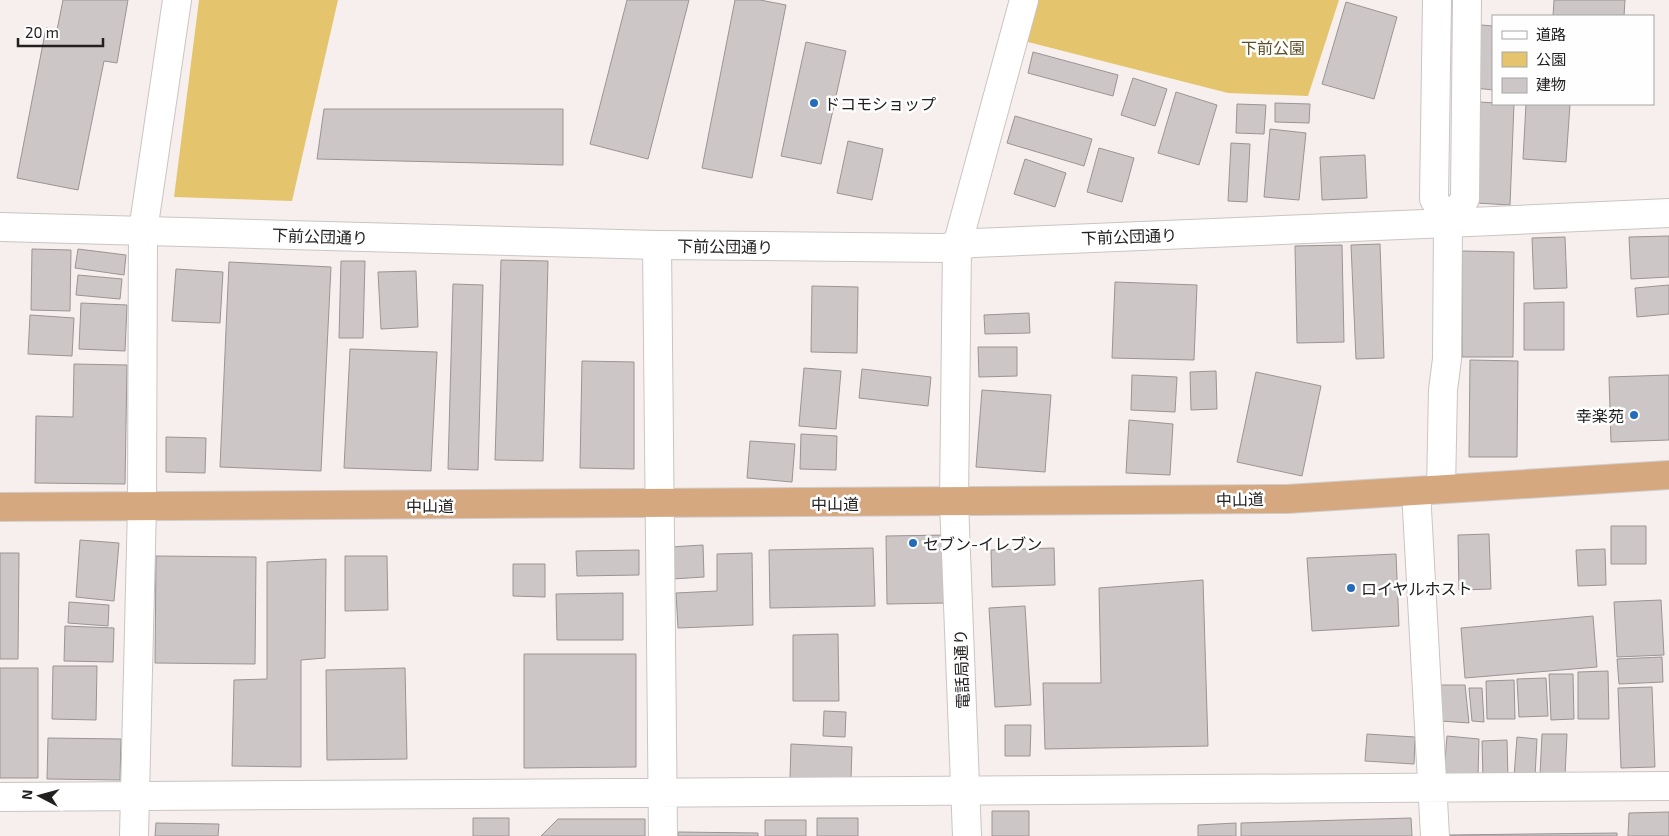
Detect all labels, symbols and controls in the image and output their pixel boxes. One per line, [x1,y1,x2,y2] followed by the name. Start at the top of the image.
[18,15,102,47] scale bar
[1492,15,1654,105] legend
[25,23,59,41] text: 20 m
[1536,25,1566,43] text: 道路
[1241,38,1305,57] park label: 下前公園
[1536,50,1566,68] text: 公園
[1536,75,1566,93] text: 建物
[824,94,936,113] place label: ドコモショップ
[808,97,820,109] marker: ドコモショップ
[272,225,368,247] street label: 下前公団通り
[1081,225,1177,247] street label: 下前公団通り
[677,236,773,256] street label: 下前公団通り
[1576,406,1624,425] place label: 幸楽苑
[1628,409,1640,421] marker: 幸楽苑
[1216,489,1264,509] street label: 中山道
[811,494,859,513] street label: 中山道
[406,496,454,515] street label: 中山道
[923,534,1042,553] place label: セブン-イレブン
[907,537,919,549] marker: セブン-イレブン
[1361,579,1473,598] place label: ロイヤルホスト
[1345,582,1357,594] marker: ロイヤルホスト
[950,629,972,709] street label: 電話局通り
[15,771,65,821] north arrow
[18,789,36,801] text: N

